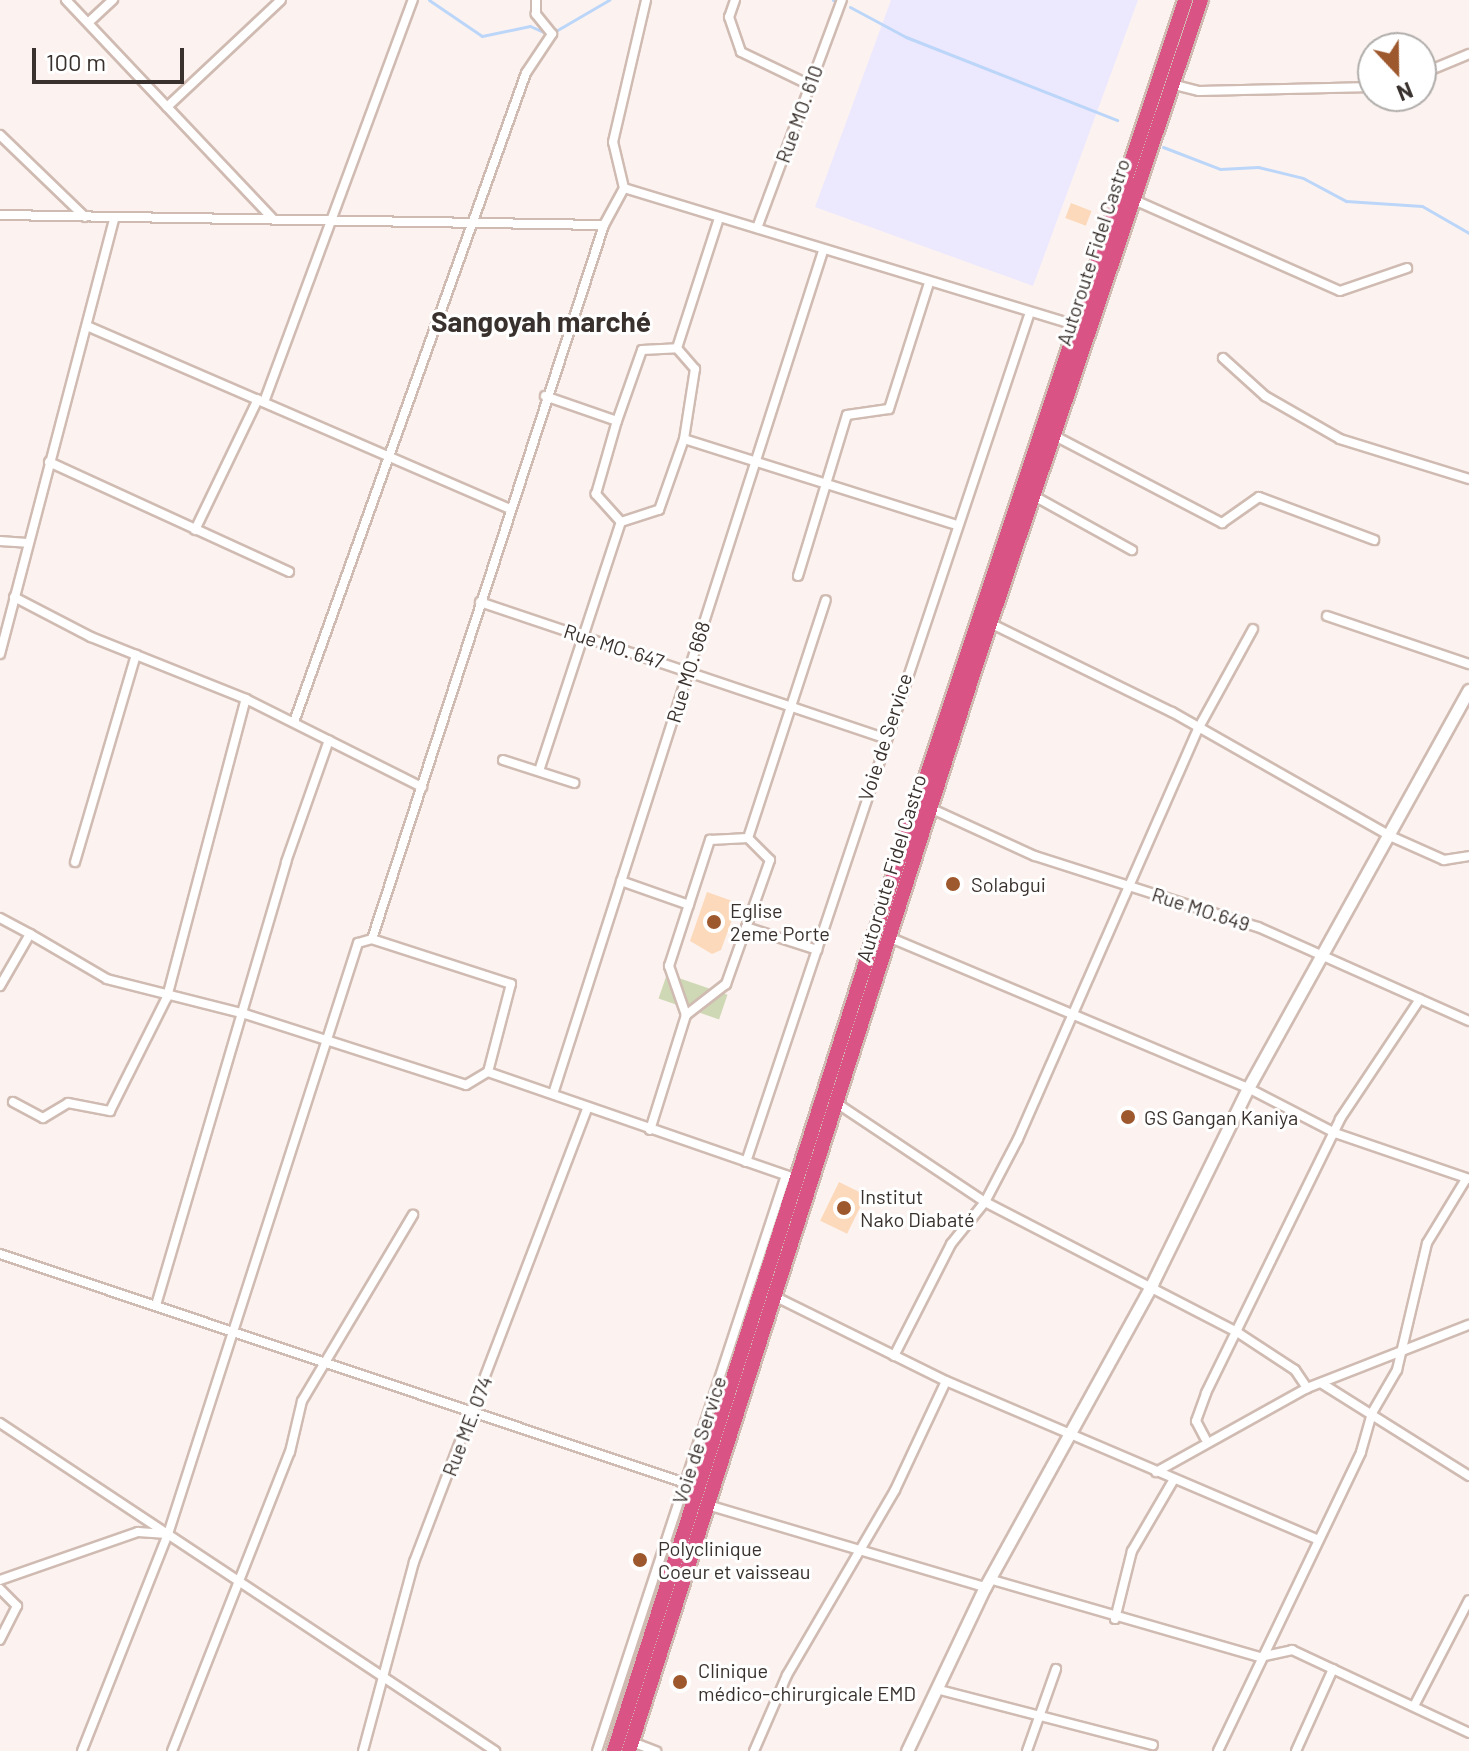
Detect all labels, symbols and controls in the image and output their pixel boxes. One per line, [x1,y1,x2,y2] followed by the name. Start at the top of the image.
[36,32,188,82] scale bar
[1357,32,1437,112] north arrow
[46,47,106,76] text: 100 m
[770,62,828,166] street label: Rue MO. 610
[1394,78,1417,107] text: N
[1051,156,1135,348] street label: Autoroute Fidel Castro
[431,304,651,338] district label: Sangoyah marché
[661,618,715,726] street label: Rue MO. 668
[561,619,667,673] street label: Rue MO. 647
[853,670,917,804] street label: Voie de Service
[851,771,931,965] street label: Autoroute Fidel Castro
[971,872,1046,896] place label: Solabgui
[942,873,964,895] marker: Solabgui
[1149,882,1253,936] street label: Rue MO.649
[730,898,830,945] place label: Eglise 2eme Porte
[705,913,723,931] marker: Eglise 2eme Porte
[1144,1105,1298,1129] place label: GS Gangan Kaniya
[1119,1108,1137,1126] marker: GS Gangan Kaniya
[860,1184,975,1231] place label: Institut Nako Diabaté
[835,1199,853,1217] marker: Institut Nako Diabaté
[437,1373,497,1479] street label: Rue ME. 074
[667,1373,731,1507] street label: Voie de Service
[658,1536,811,1583] place label: Polyclinique Coeur et vaisseau
[629,1549,651,1571] marker: Polyclinique Coeur et vaisseau
[698,1658,916,1705] place label: Clinique médico-chirurgicale EMD
[669,1671,691,1693] marker: Clinique médico-chirurgicale EMD

